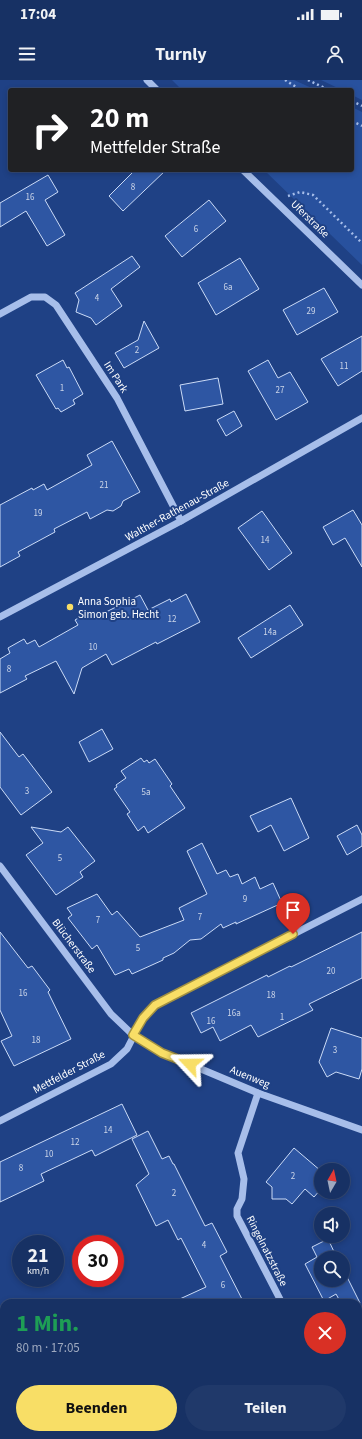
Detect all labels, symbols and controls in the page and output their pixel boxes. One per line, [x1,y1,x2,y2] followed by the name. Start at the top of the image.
[20,4,56,25] text: 17:04
[155,42,207,67] text: Turnly
[16,43,38,65] icon: menu
[324,43,346,65] icon: person
[90,98,149,138] text: 20 m
[24,104,76,156] icon: right
[90,135,220,160] text: Mettfelder Straße
[131,181,136,194] house number: 8
[26,191,35,204] house number: 16
[287,197,333,242] street label: Uferstraße
[194,223,199,236] house number: 6
[223,281,233,294] house number: 6a
[95,292,100,305] house number: 4
[307,305,316,318] house number: 29
[135,344,140,357] house number: 2
[100,358,132,396] street label: Im Park
[340,360,348,373] house number: 11
[60,382,64,395] house number: 1
[276,384,285,397] house number: 27
[122,475,232,545] street label: Walther-Rathenau-Straße
[100,479,108,492] house number: 21
[34,507,43,520] house number: 19
[261,534,270,547] house number: 14
[78,594,159,622] place label: Anna Sophia Simon geb. Hecht
[65,602,75,612] marker: Anna Sophia Simon geb. Hecht
[168,613,177,626] house number: 12
[263,626,277,639] house number: 14a
[89,641,98,654] house number: 10
[7,663,12,676] house number: 8
[25,785,30,798] house number: 3
[141,786,151,799] house number: 5a
[58,852,63,865] house number: 5
[243,893,248,906] house number: 9
[276,893,310,934] pin
[282,899,304,921] icon: arrive
[198,911,203,924] house number: 7
[96,914,101,927] house number: 7
[49,916,100,977] street label: Blücherstraße
[136,942,141,955] house number: 5
[327,965,336,978] house number: 20
[19,987,28,1000] house number: 16
[267,989,276,1002] house number: 18
[227,1007,241,1020] house number: 16a
[280,1011,284,1024] house number: 1
[207,1015,216,1028] house number: 16
[32,1034,41,1047] house number: 18
[169,1043,211,1085] position arrow
[333,1044,338,1057] house number: 3
[30,1046,108,1097] street label: Mettfelder Straße
[228,1062,273,1092] street label: Auenweg
[104,1124,113,1137] house number: 14
[71,1136,80,1149] house number: 12
[45,1148,54,1161] house number: 10
[19,1162,24,1175] house number: 8
[314,1163,350,1199] north arrow
[314,1163,350,1287] map controls
[291,1170,296,1183] house number: 2
[172,1187,177,1200] house number: 2
[314,1207,350,1243] button: sound
[243,1213,292,1289] street label: Ringelnatzstraße
[72,1235,124,1287] speed limit sign: 30
[202,1239,207,1252] house number: 4
[27,1242,49,1270] text: 21
[314,1251,350,1287] button: search
[27,1264,49,1278] text: km/h
[221,1279,226,1292] house number: 6
[16,1306,79,1341] text: 1 Min.
[304,1312,346,1354] button: close
[16,1339,80,1357] text: 80 m · 17:05
[16,1385,177,1431] button: Beenden
[185,1385,346,1431] button: Teilen

